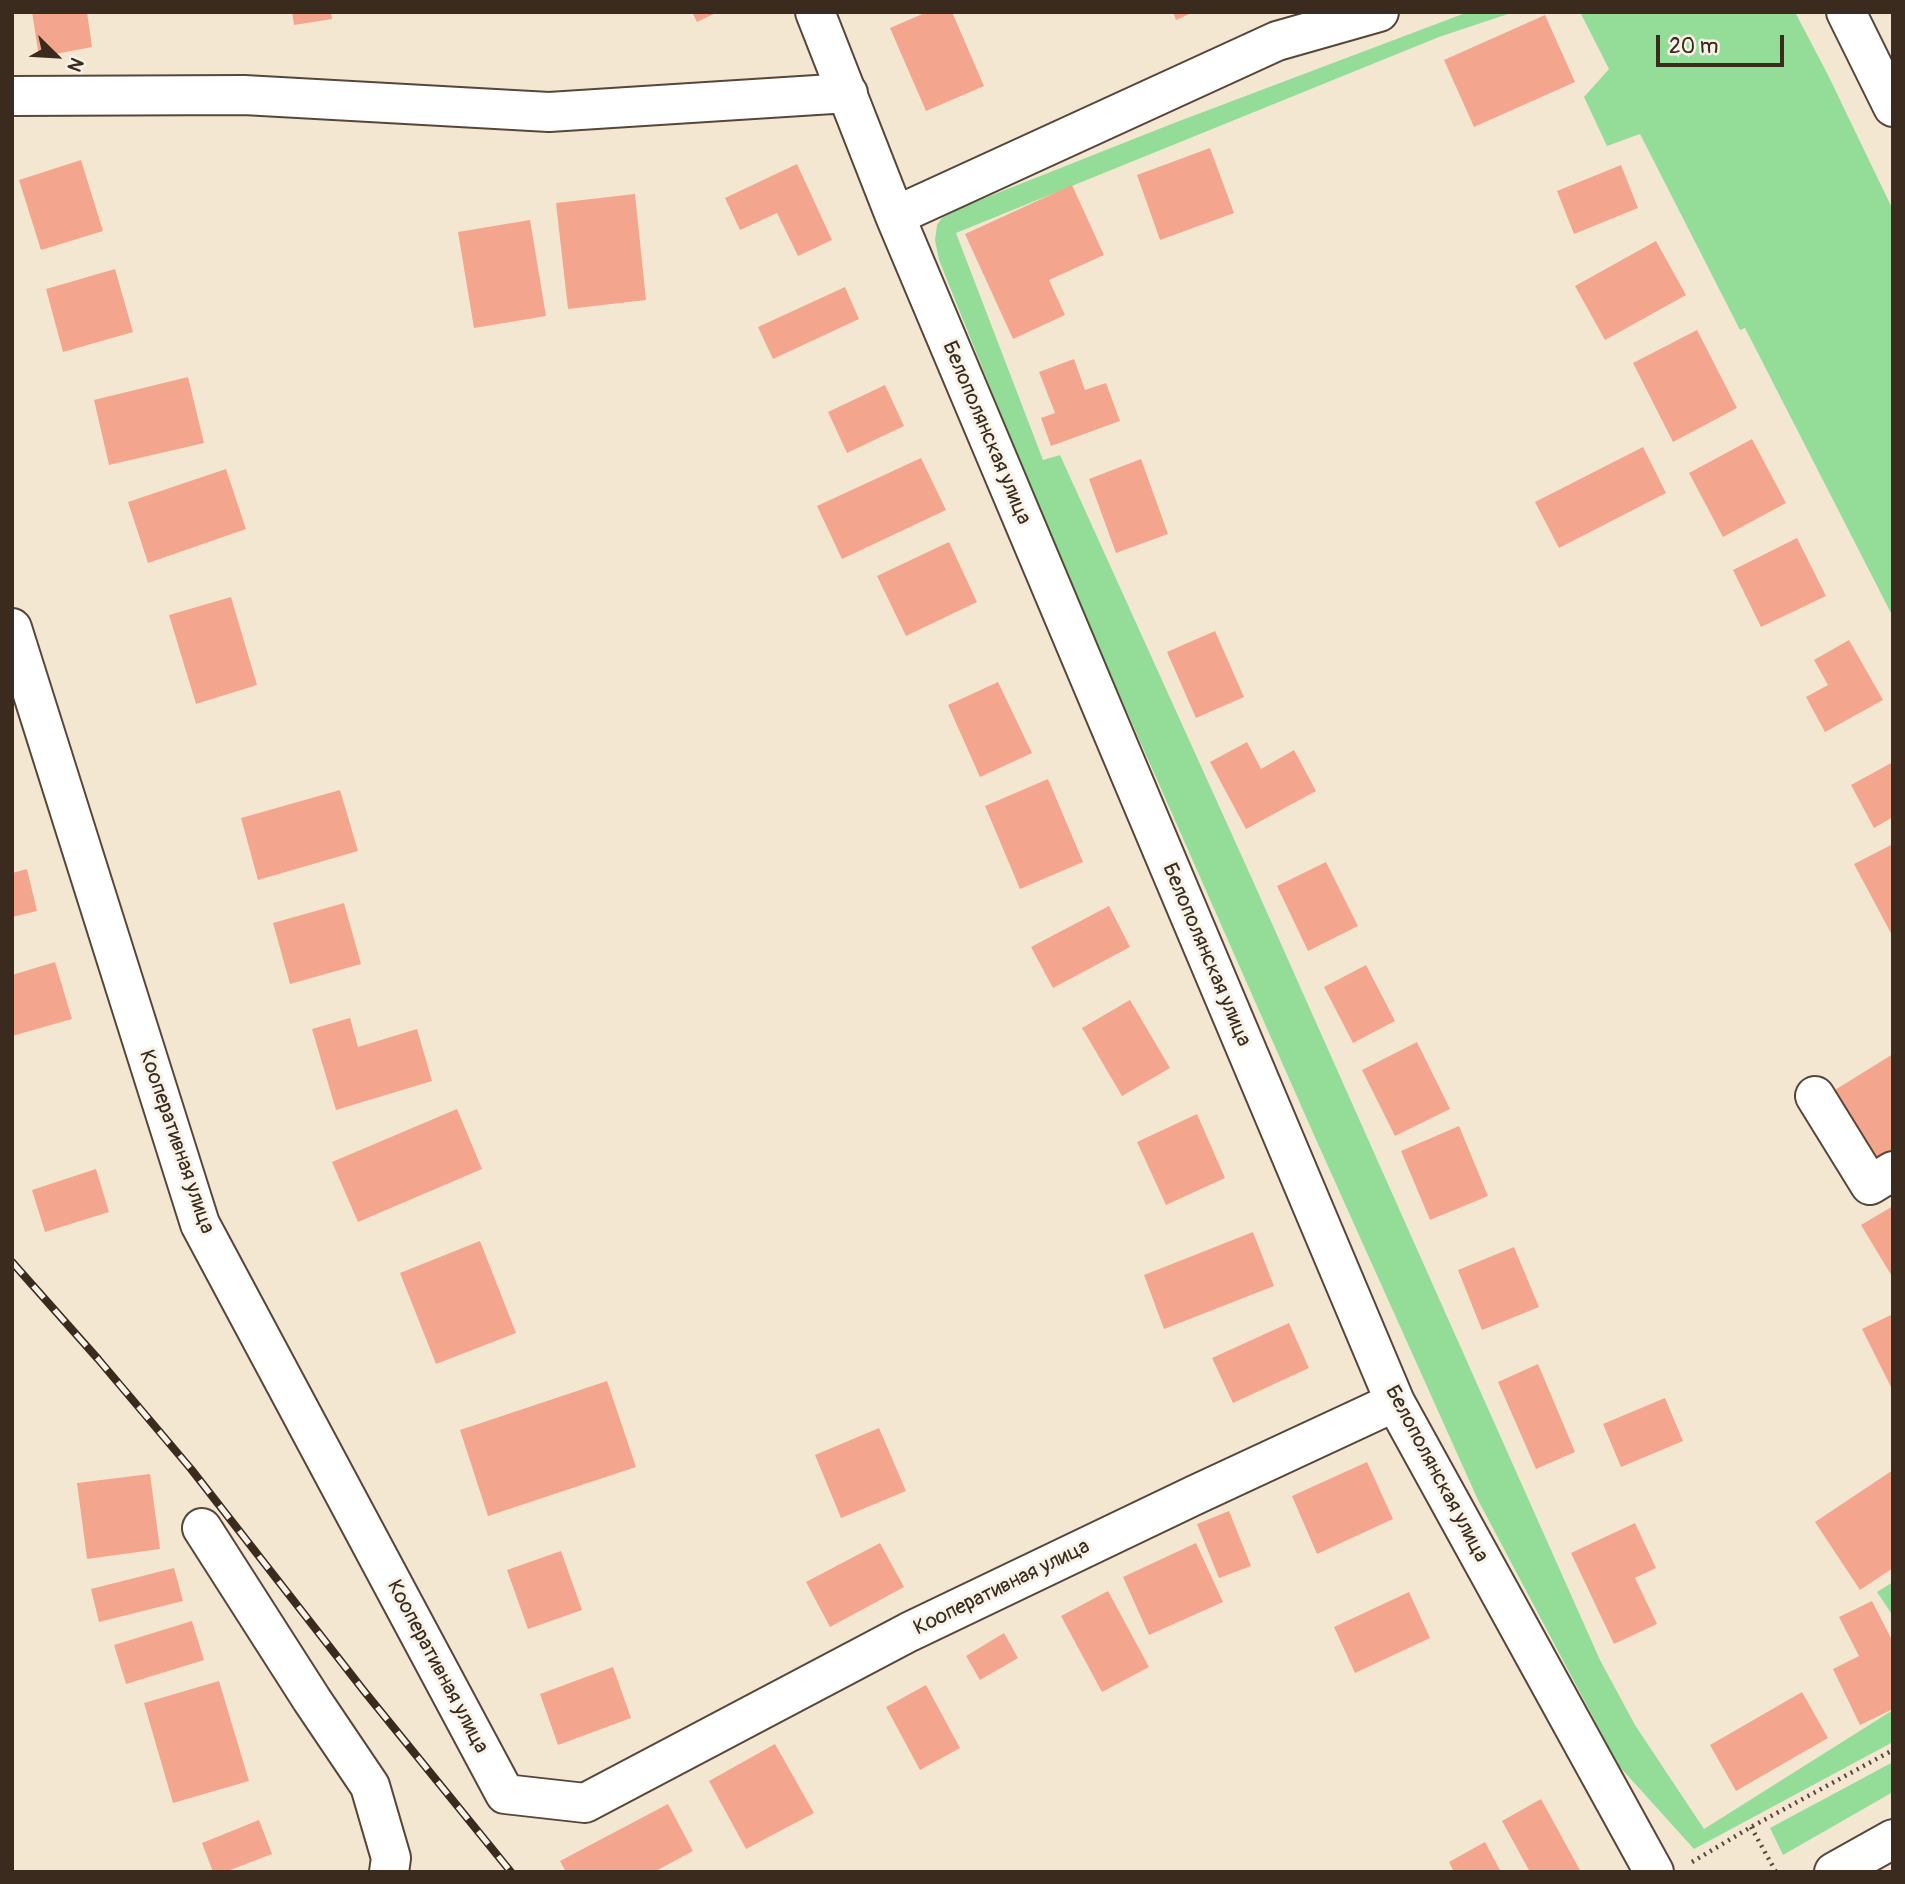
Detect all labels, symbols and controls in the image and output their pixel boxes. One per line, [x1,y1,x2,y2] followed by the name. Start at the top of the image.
[21,21,91,91] north arrow
[1660,21,1788,65] scale bar
[1669,33,1718,60] text: 20 m
[62,54,89,75] text: N
[936,338,1036,528] street label: Белополянская улица
[1156,860,1256,1050] street label: Белополянская улица
[133,1047,219,1237] street label: Кооперативная улица
[1379,1381,1493,1567] street label: Белополянская улица
[910,1534,1094,1642] street label: Кооперативная улица
[381,1576,493,1758] street label: Кооперативная улица

